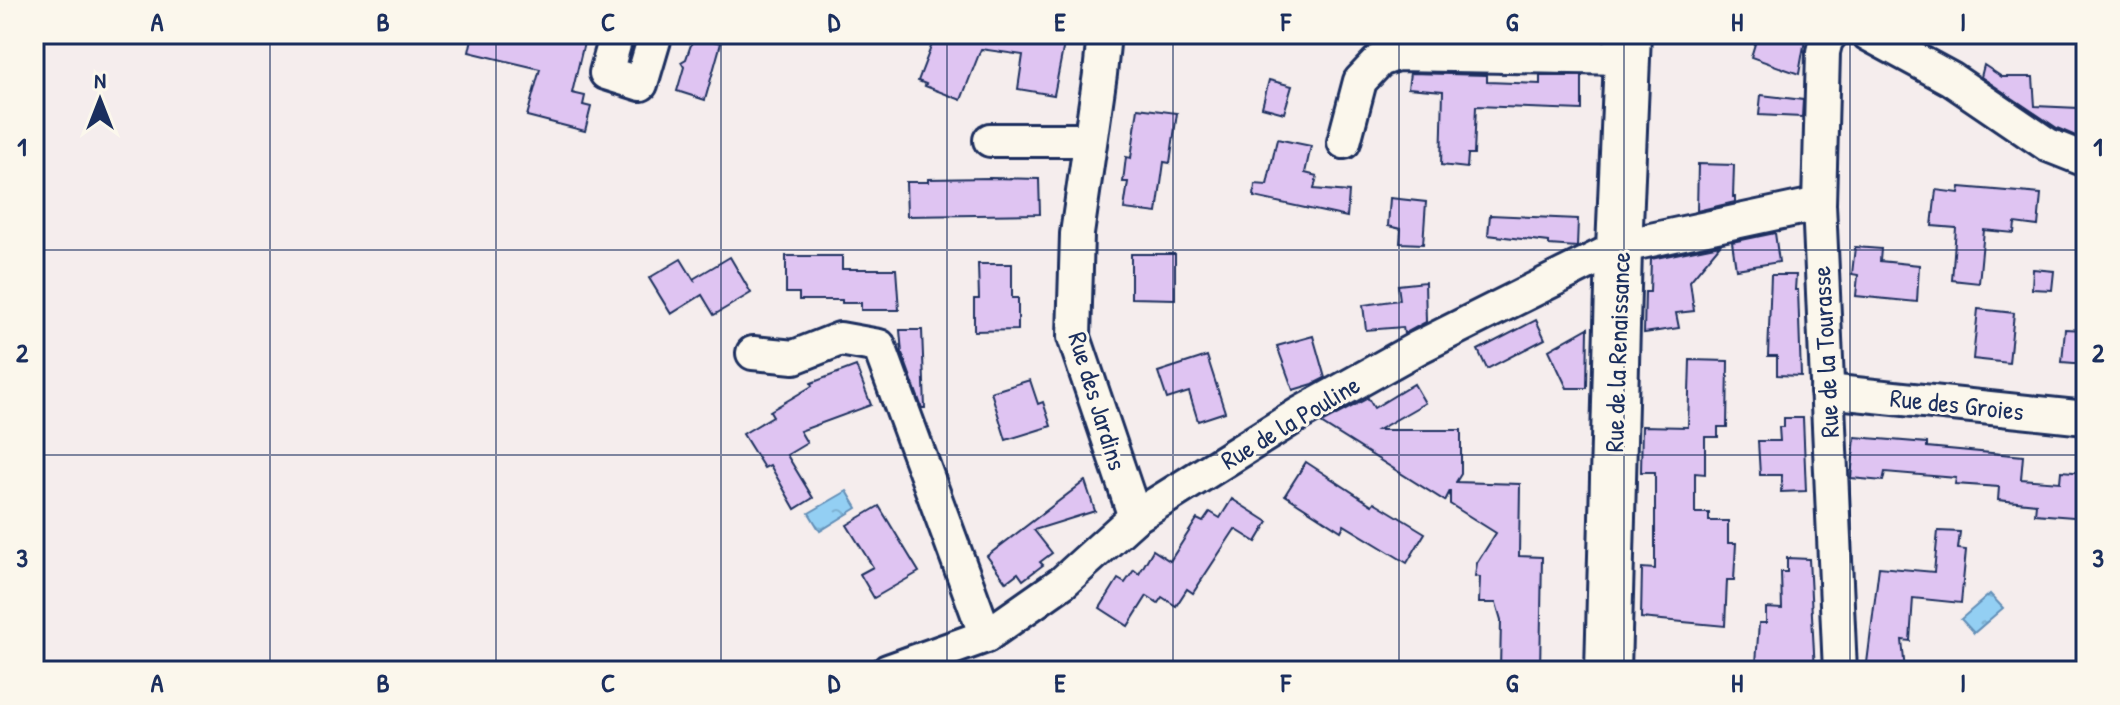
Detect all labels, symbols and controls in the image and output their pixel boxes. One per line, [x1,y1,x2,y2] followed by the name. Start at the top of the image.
[151,4,164,39] text: A
[376,4,390,39] text: B
[601,4,615,39] text: C
[828,4,841,39] text: D
[1054,4,1066,39] text: E
[1280,4,1292,39] text: F
[1506,4,1519,39] text: G
[1731,4,1743,39] text: H
[1960,4,1966,39] text: I
[60,60,140,140] north arrow
[94,65,106,95] text: N
[17,129,27,164] text: 1
[2093,129,2103,164] text: 1
[1596,251,1638,453] street label: Rue de la Renaissance
[1803,265,1847,439] street label: Rue de la Tourasse
[1060,328,1136,474] street label: Rue des Jardins
[16,335,29,370] text: 2
[2092,335,2105,370] text: 2
[1214,367,1366,477] street label: Rue de la Pouline
[1888,380,2026,428] street label: Rue des Groies
[16,540,28,575] text: 3
[2092,540,2104,575] text: 3
[151,665,164,700] text: A
[376,665,390,700] text: B
[601,665,615,700] text: C
[828,665,841,700] text: D
[1054,665,1066,700] text: E
[1280,665,1292,700] text: F
[1506,665,1519,700] text: G
[1731,665,1743,700] text: H
[1960,665,1966,700] text: I

